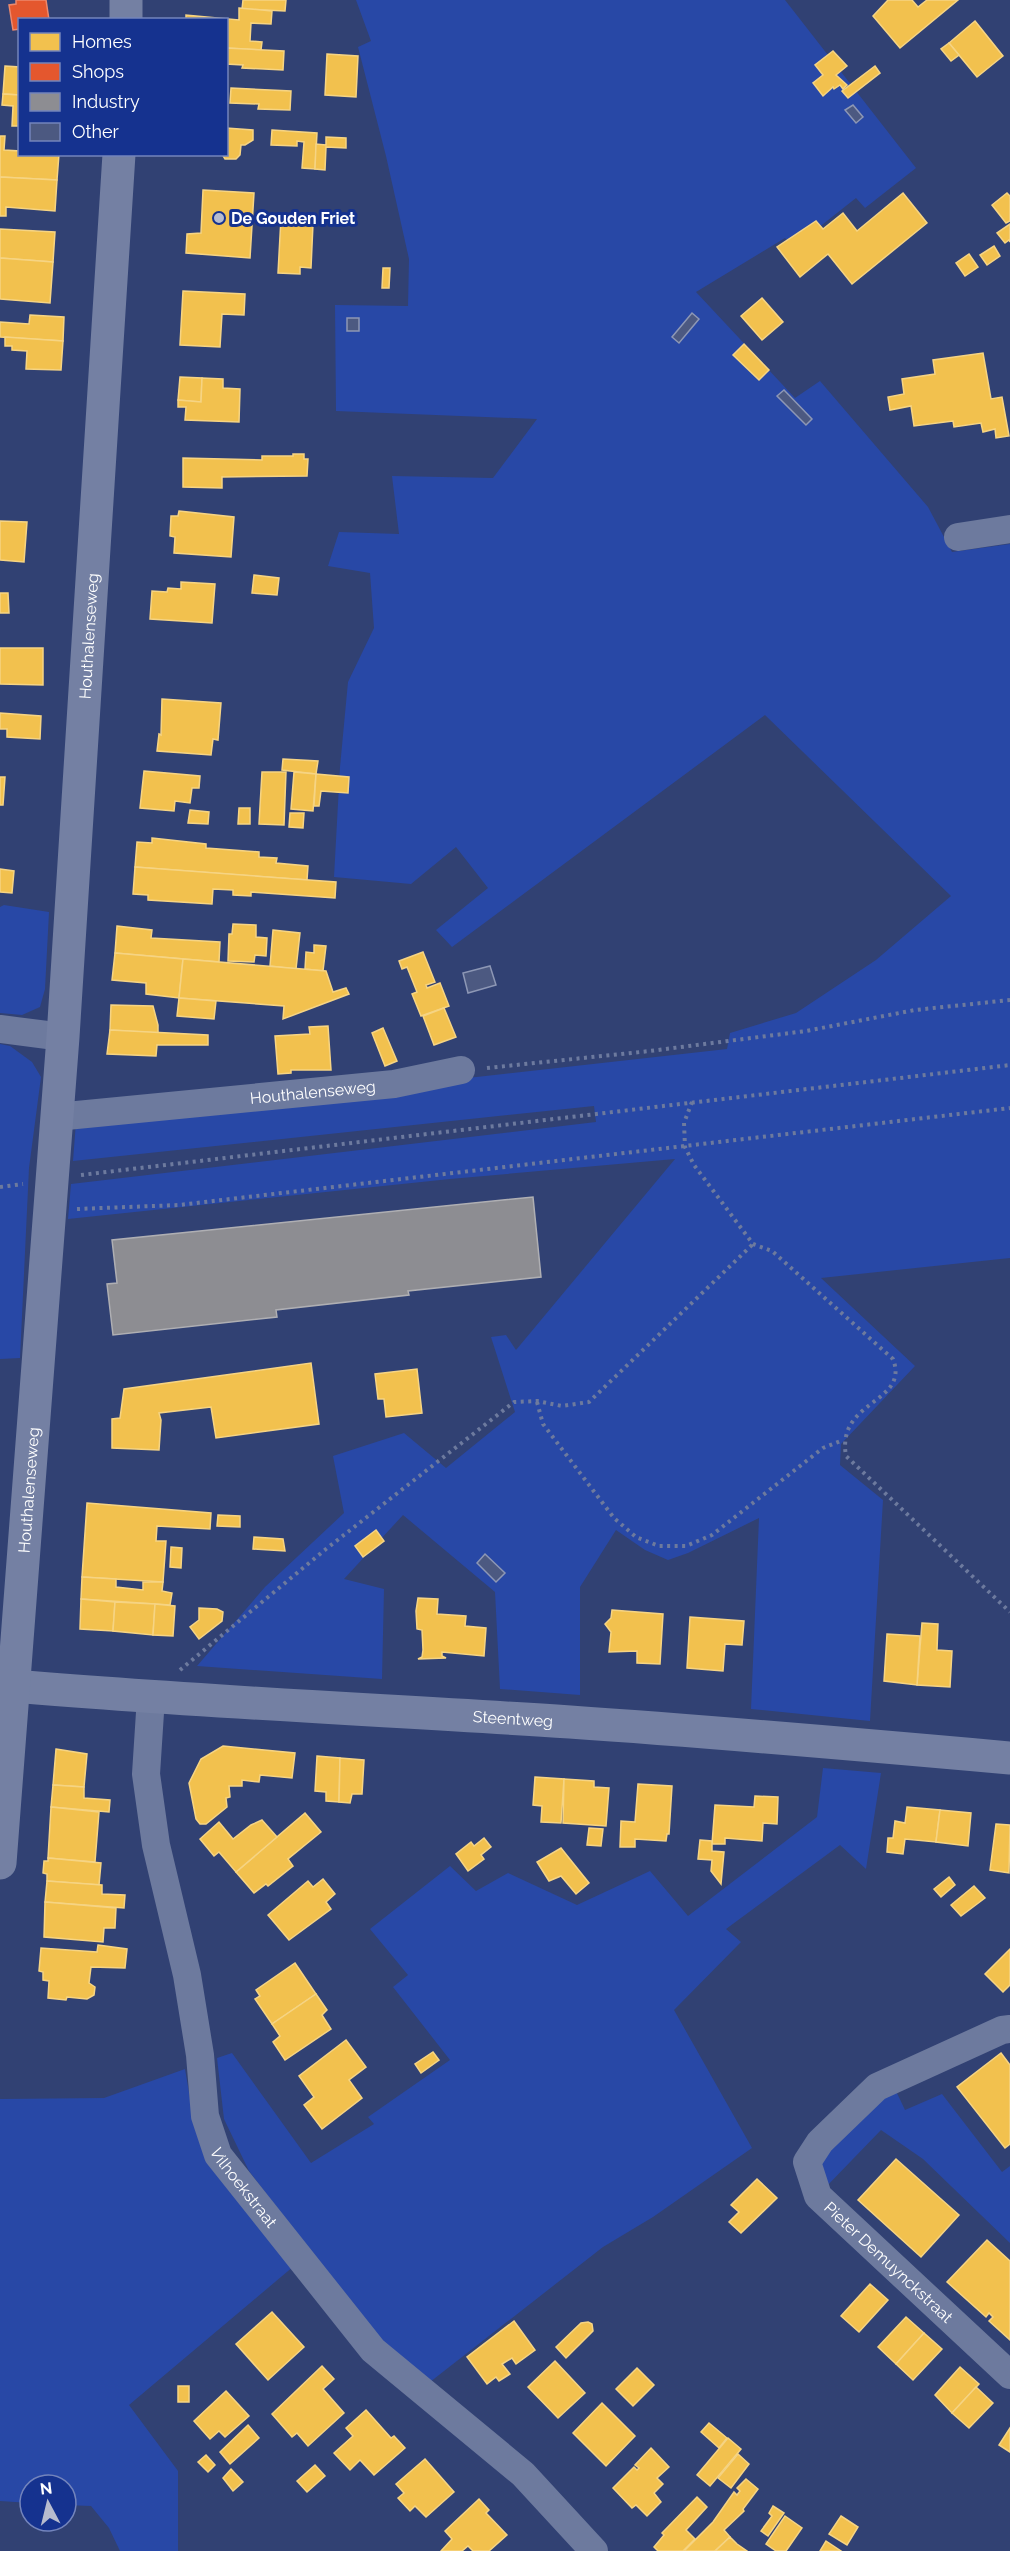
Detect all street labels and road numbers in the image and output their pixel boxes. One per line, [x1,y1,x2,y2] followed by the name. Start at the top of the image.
[75,573,102,700] street label: Houthalenseweg
[249,1077,377,1108] street label: Houthalenseweg
[15,1426,43,1554] street label: Houthalenseweg
[472,1707,554,1731] street label: Steentweg
[206,2145,281,2232] street label: Vilhoekstraat
[820,2198,957,2327] street label: Pieter Demuynckstraat

